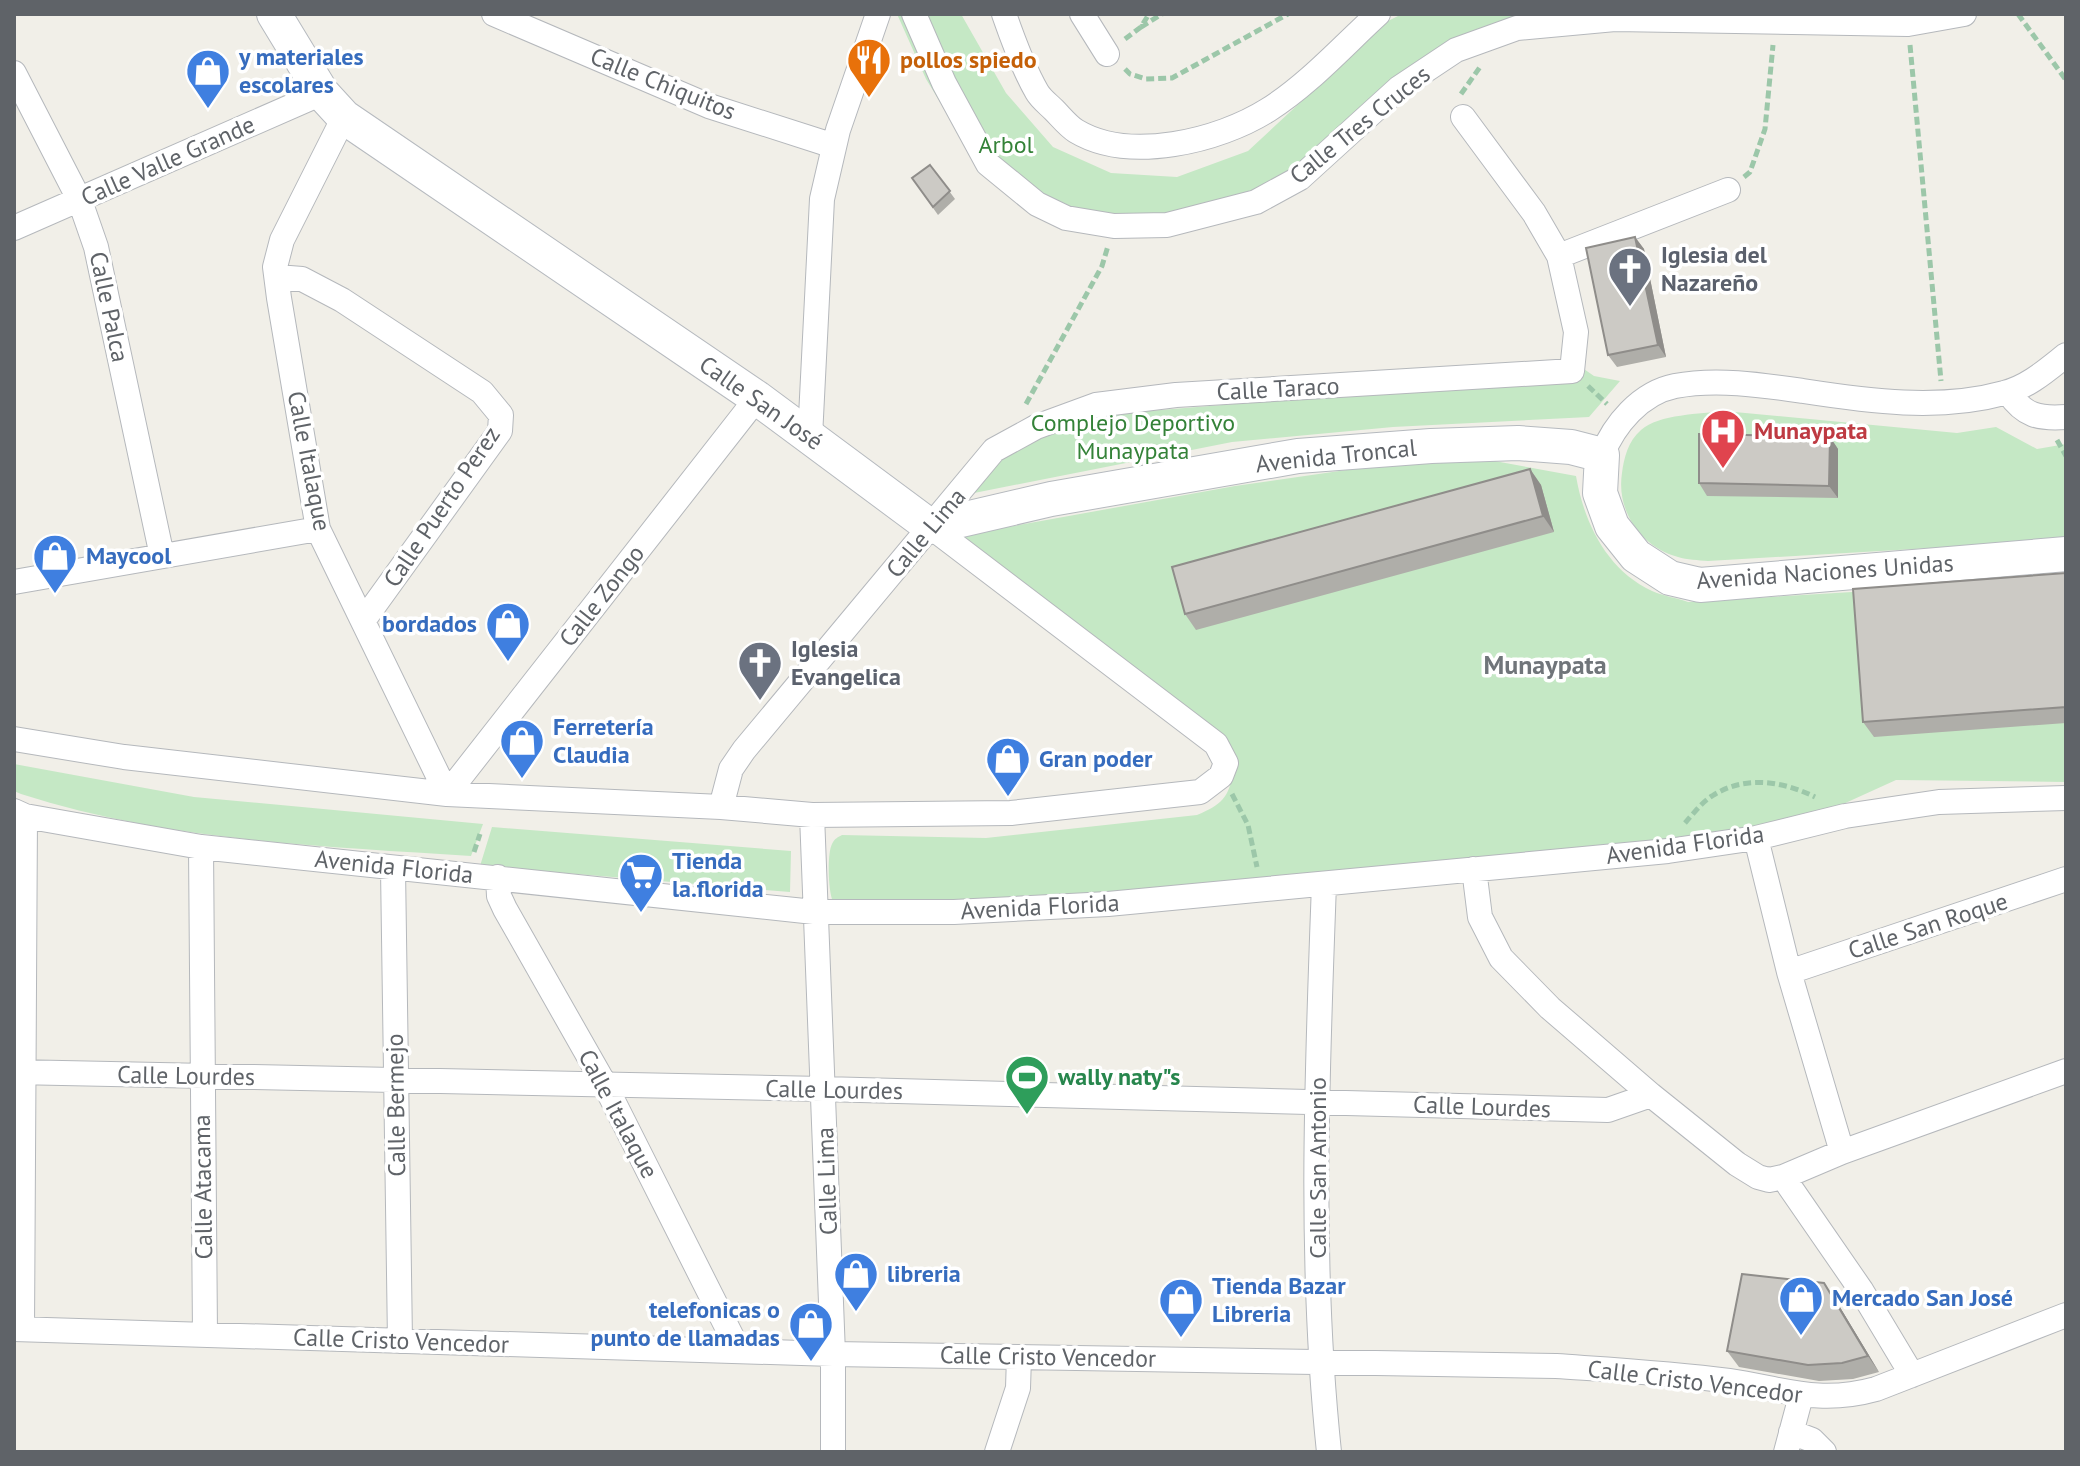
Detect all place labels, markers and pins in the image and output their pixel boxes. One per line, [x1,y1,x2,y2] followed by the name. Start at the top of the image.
[845,36,893,99] restaurant icon: pollos spiedo
[238,41,364,100] place label: y materiales escolares
[900,44,1037,75] place label: pollos spiedo
[184,47,232,110] shop icon: y materiales escolares
[1661,239,1768,298] place label: Iglesia del Nazareño
[1606,245,1654,308] church icon: Iglesia del Nazareño
[1699,407,1747,470] hospital icon: Munaypata
[1754,415,1868,446] place label: Munaypata
[31,532,79,595] shop icon: Maycool
[86,540,172,571] place label: Maycool
[484,600,532,663] shop icon: bordados
[382,608,477,639] place label: bordados
[791,633,901,692] place label: Iglesia Evangelica
[736,639,784,702] church icon: Iglesia Evangelica
[553,711,654,770] place label: Ferretería Claudia
[498,717,546,780] shop icon: Ferretería Claudia
[984,735,1032,798] shop icon: Gran poder
[1039,743,1153,774] place label: Gran poder
[672,845,764,904] place label: Tienda la.florida
[617,851,665,914] supermarket icon: Tienda la.florida
[1003,1053,1051,1116] sports icon: wally naty"s
[1057,1061,1180,1092] place label: wally naty"s
[832,1250,880,1313] shop icon: libreria
[887,1258,961,1289] place label: libreria
[1212,1270,1346,1329] place label: Tienda Bazar Libreria
[1777,1274,1825,1337] shop icon: Mercado San José
[1157,1276,1205,1339] shop icon: Tienda Bazar Libreria
[1832,1282,2013,1313] place label: Mercado San José
[590,1294,780,1353] place label: telefonicas o punto de llamadas
[787,1300,835,1363] shop icon: telefonicas o punto de llamadas

